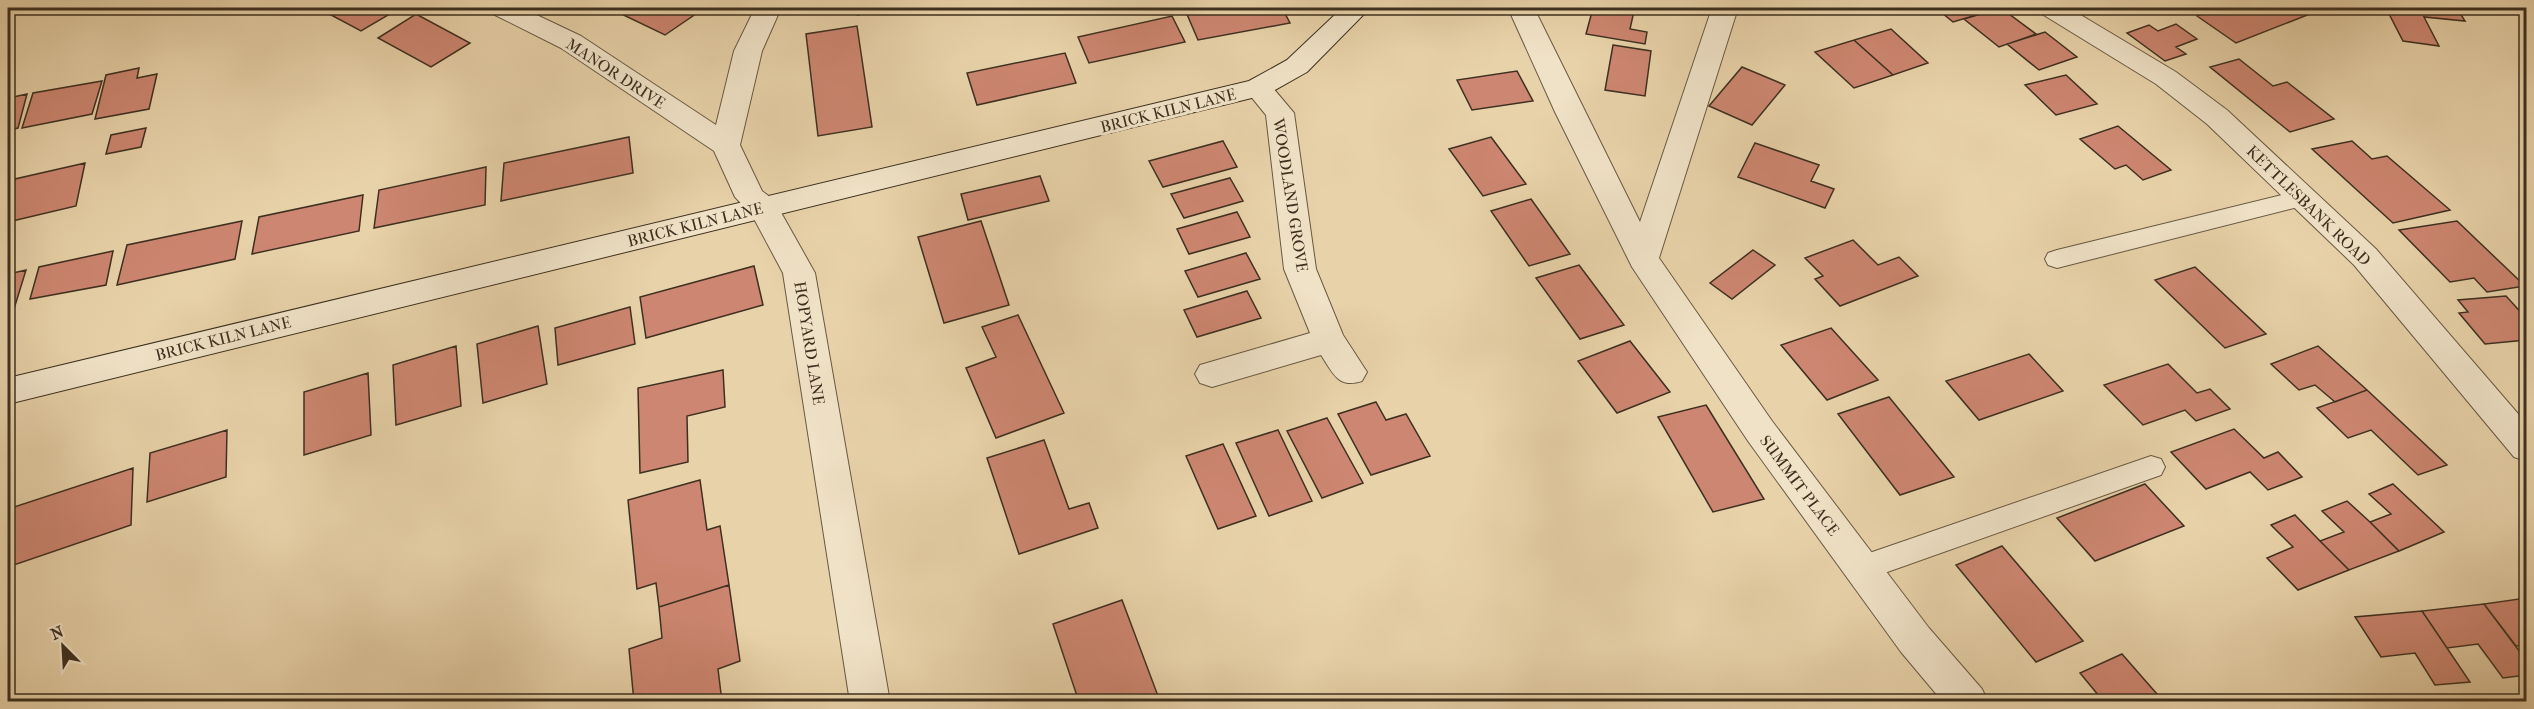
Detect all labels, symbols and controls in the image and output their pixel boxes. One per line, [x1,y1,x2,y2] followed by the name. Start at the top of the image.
[562,34,669,113] street label: MANOR DRIVE
[1098,84,1238,137] street label: BRICK KILN LANE
[1269,116,1312,274] street label: WOODLAND GROVE
[2243,141,2375,270] street label: KETTLESBANK ROAD
[625,198,765,251] street label: BRICK KILN LANE
[790,280,829,406] street label: HOPYARD LANE
[153,312,293,365] street label: BRICK KILN LANE
[1756,431,1844,539] street label: SUMMIT PLACE
[33,616,93,676] north arrow
[48,621,67,644] text: N

